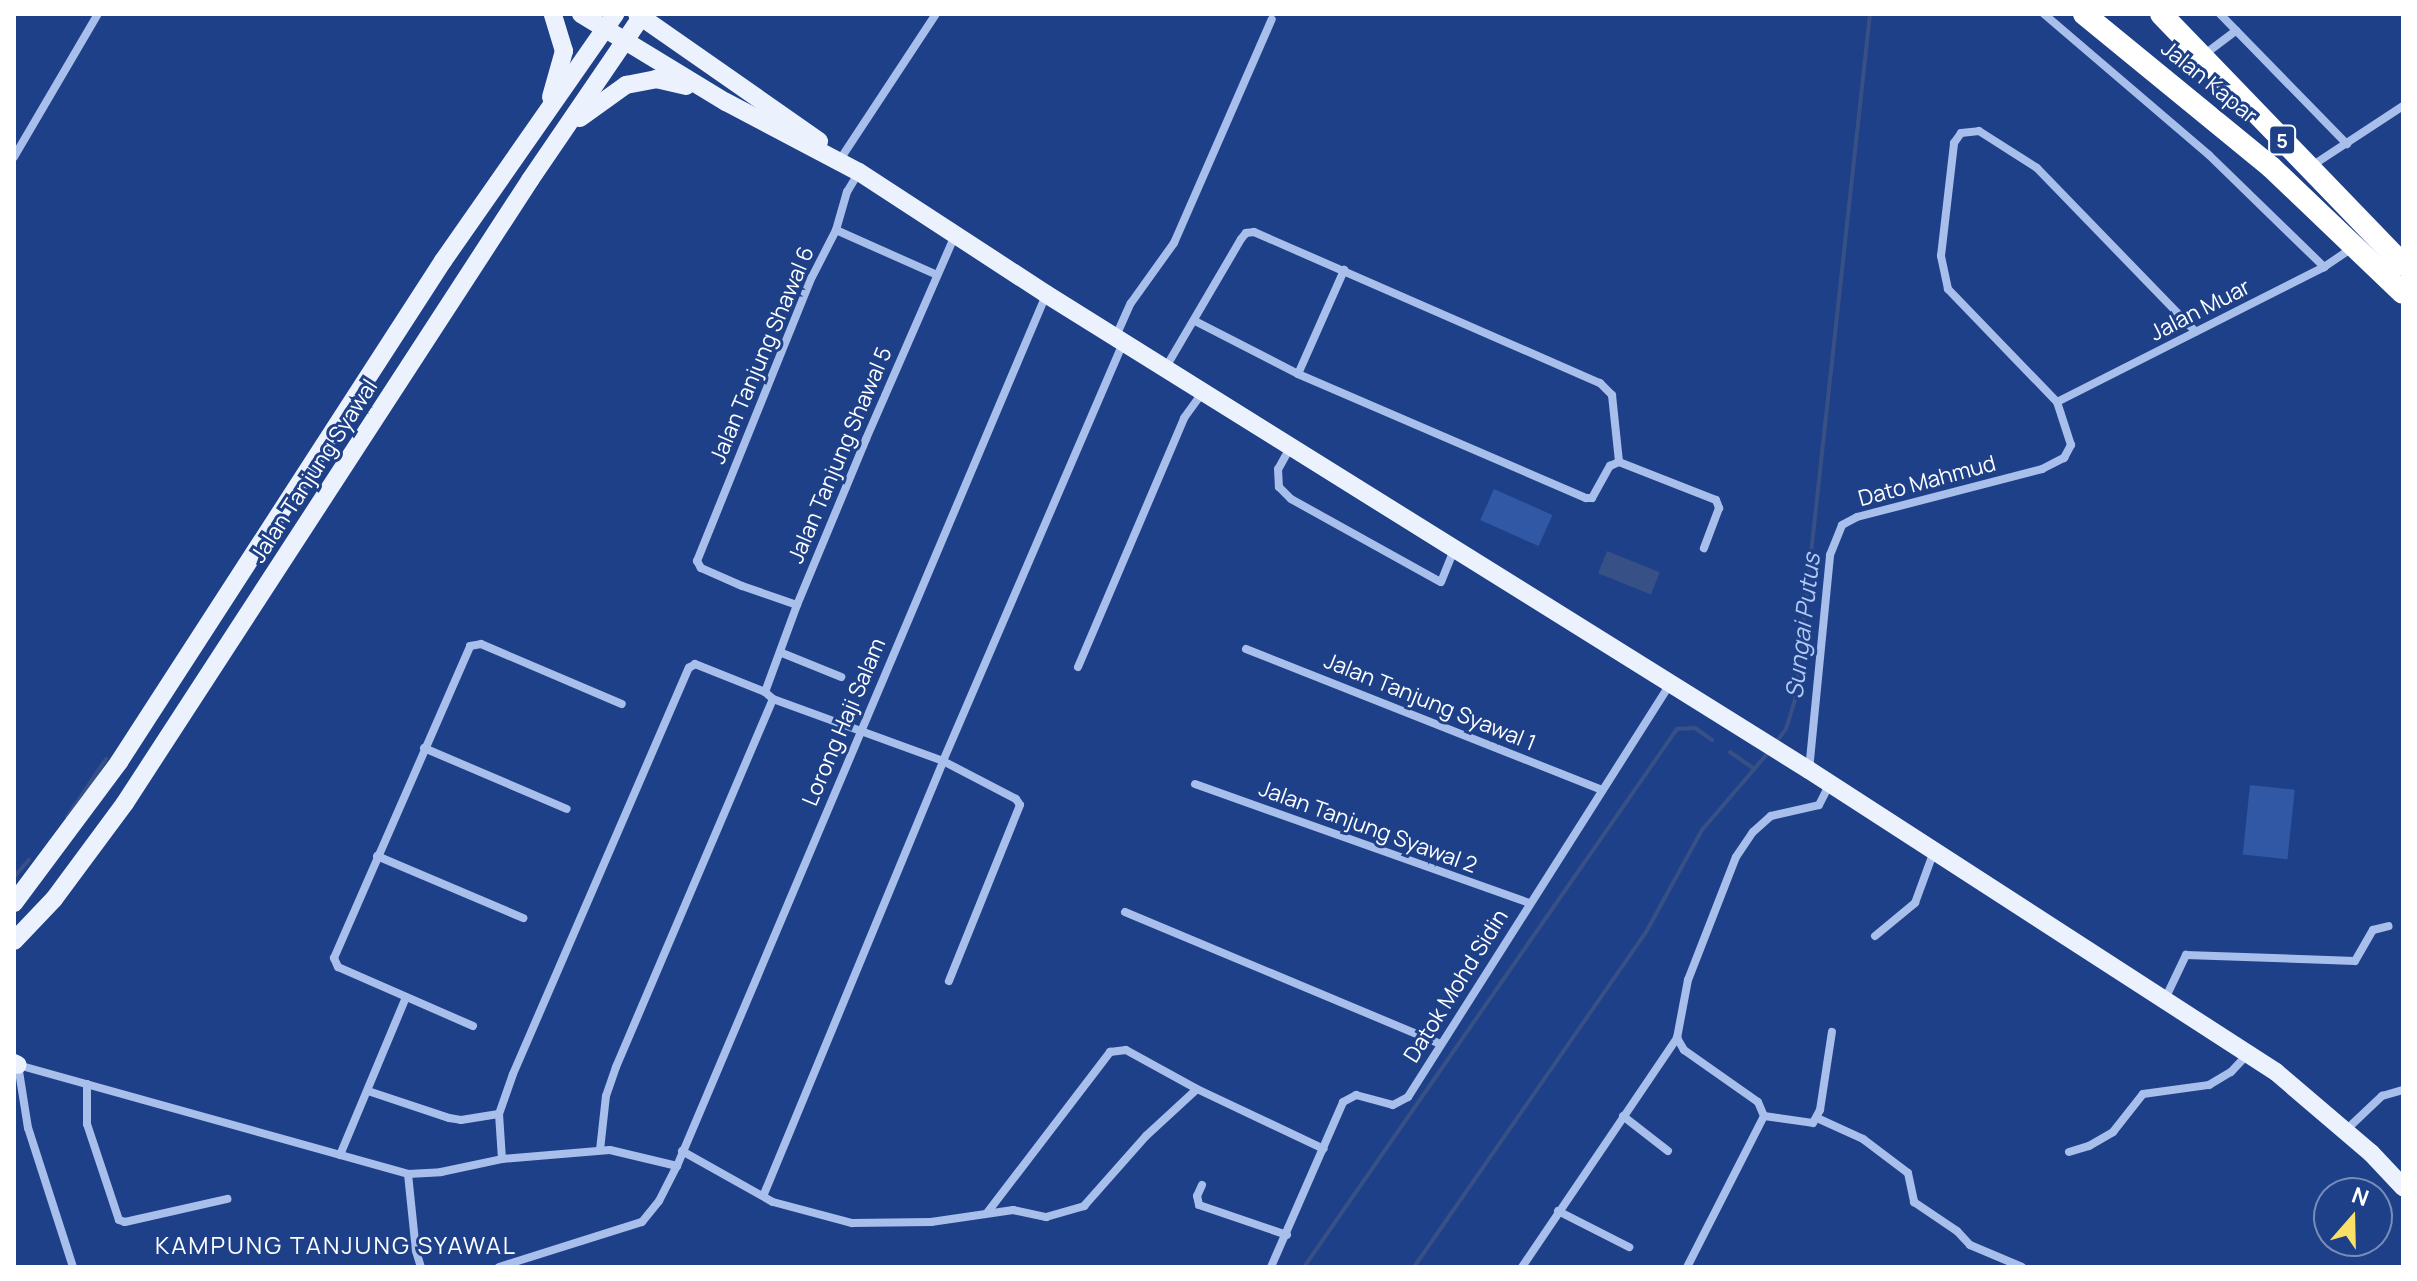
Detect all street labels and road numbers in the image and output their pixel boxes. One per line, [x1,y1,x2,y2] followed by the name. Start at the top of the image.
[2156,35,2262,129] street label: Jalan Kapar
[2268,124,2296,156] road number: 5
[704,242,820,468] street label: Jalan Tanjung Shawal 6
[2145,274,2255,346] street label: Jalan Muar
[782,343,898,567] street label: Jalan Tanjung Shawal 5
[245,374,383,568] street label: Jalan Tanjung Syawal
[1855,450,1999,512] street label: Dato Mahmud
[797,634,891,810] street label: Lorong Haji Salam
[1320,647,1540,757] street label: Jalan Tanjung Syawal 1
[1255,775,1481,879] street label: Jalan Tanjung Syawal 2
[1398,905,1514,1067] street label: Datok Mohd Sidin

